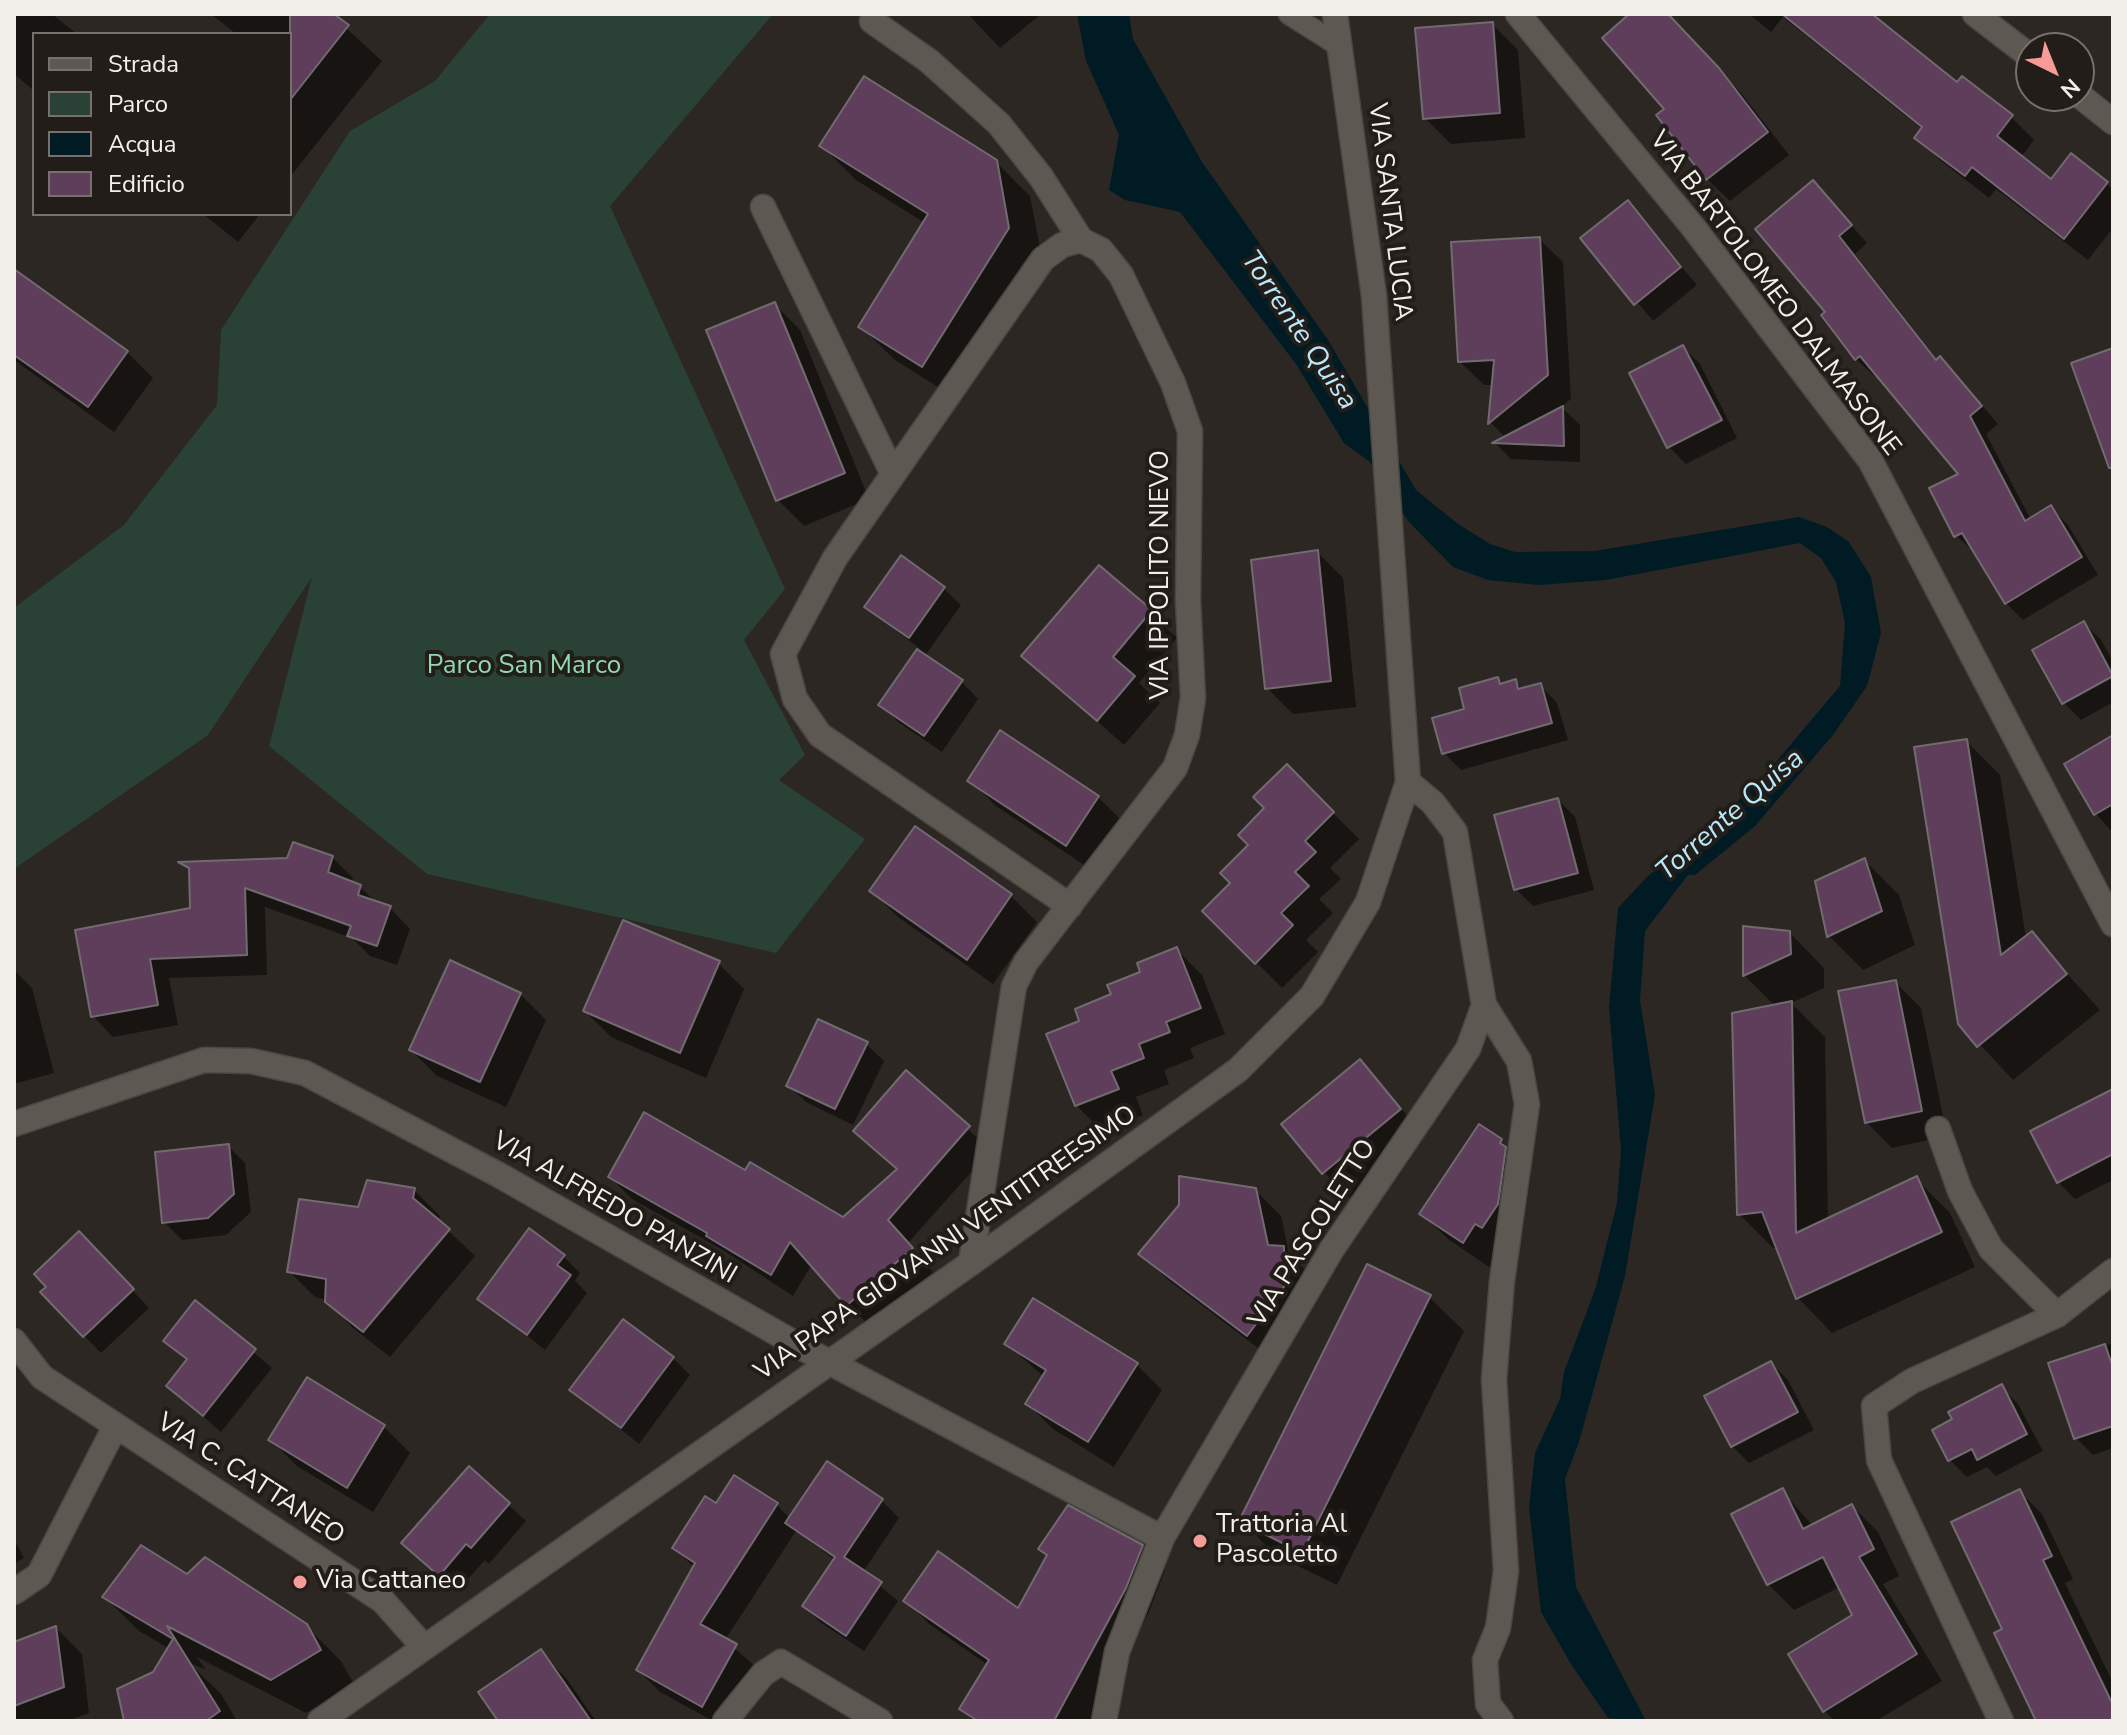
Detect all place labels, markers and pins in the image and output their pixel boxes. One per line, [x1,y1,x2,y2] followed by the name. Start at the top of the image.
[1216,1510,1347,1572] place label: Trattoria Al Pascoletto
[1191,1532,1209,1550] marker: Trattoria Al Pascoletto
[316,1566,466,1598] place label: Via Cattaneo
[291,1573,309,1591] marker: Via Cattaneo

